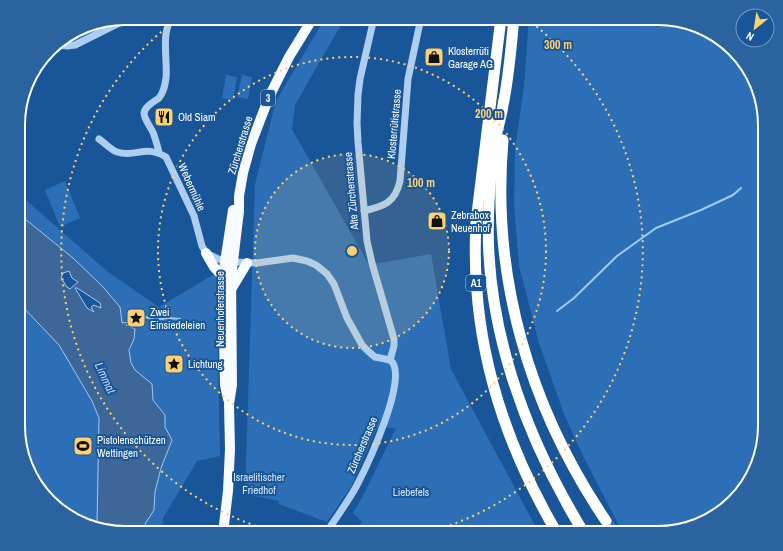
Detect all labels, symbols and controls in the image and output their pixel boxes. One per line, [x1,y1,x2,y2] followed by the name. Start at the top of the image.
[735,8,775,48] north arrow
[744,29,756,44] text: N
[544,37,572,53] text: 300 m
[448,44,493,71] place label: Klosterrüti Garage AG
[423,46,445,68] shop icon: Klosterrüti Garage AG
[384,88,404,160] street label: Klosterrütistrasse
[261,90,275,106] road number: 3
[153,106,175,128] restaurant icon: Old Siam
[475,106,503,122] text: 200 m
[178,110,216,124] place label: Old Siam
[225,114,255,176] street label: Zürcherstrasse
[341,151,361,232] street label: Alte Zürcherstrasse
[175,161,209,213] street label: Webermühle
[407,175,435,191] text: 100 m
[451,208,491,235] place label: Zebrabox Neuenhof
[426,210,448,232] shop icon: Zebrabox Neuenhof
[345,244,359,258] centre of rings
[213,271,227,347] street label: Neuenhoferstrasse
[466,275,486,291] road number: A1
[150,305,205,332] place label: Zwei Einsiedeleien
[125,307,147,329] place icon: Zwei Einsiedeleien
[163,353,185,375] place icon: Lichtung
[188,357,223,371] place label: Lichtung
[91,360,119,396] water label: Limmat
[344,415,380,475] street label: Zürcherstrasse
[97,433,166,460] place label: Pistolenschützen Wettingen
[72,435,94,457] sports icon: Pistolenschützen Wettingen
[233,470,285,497] park label: Israelitischer Friedhof
[393,485,430,499] park label: Liebefels

